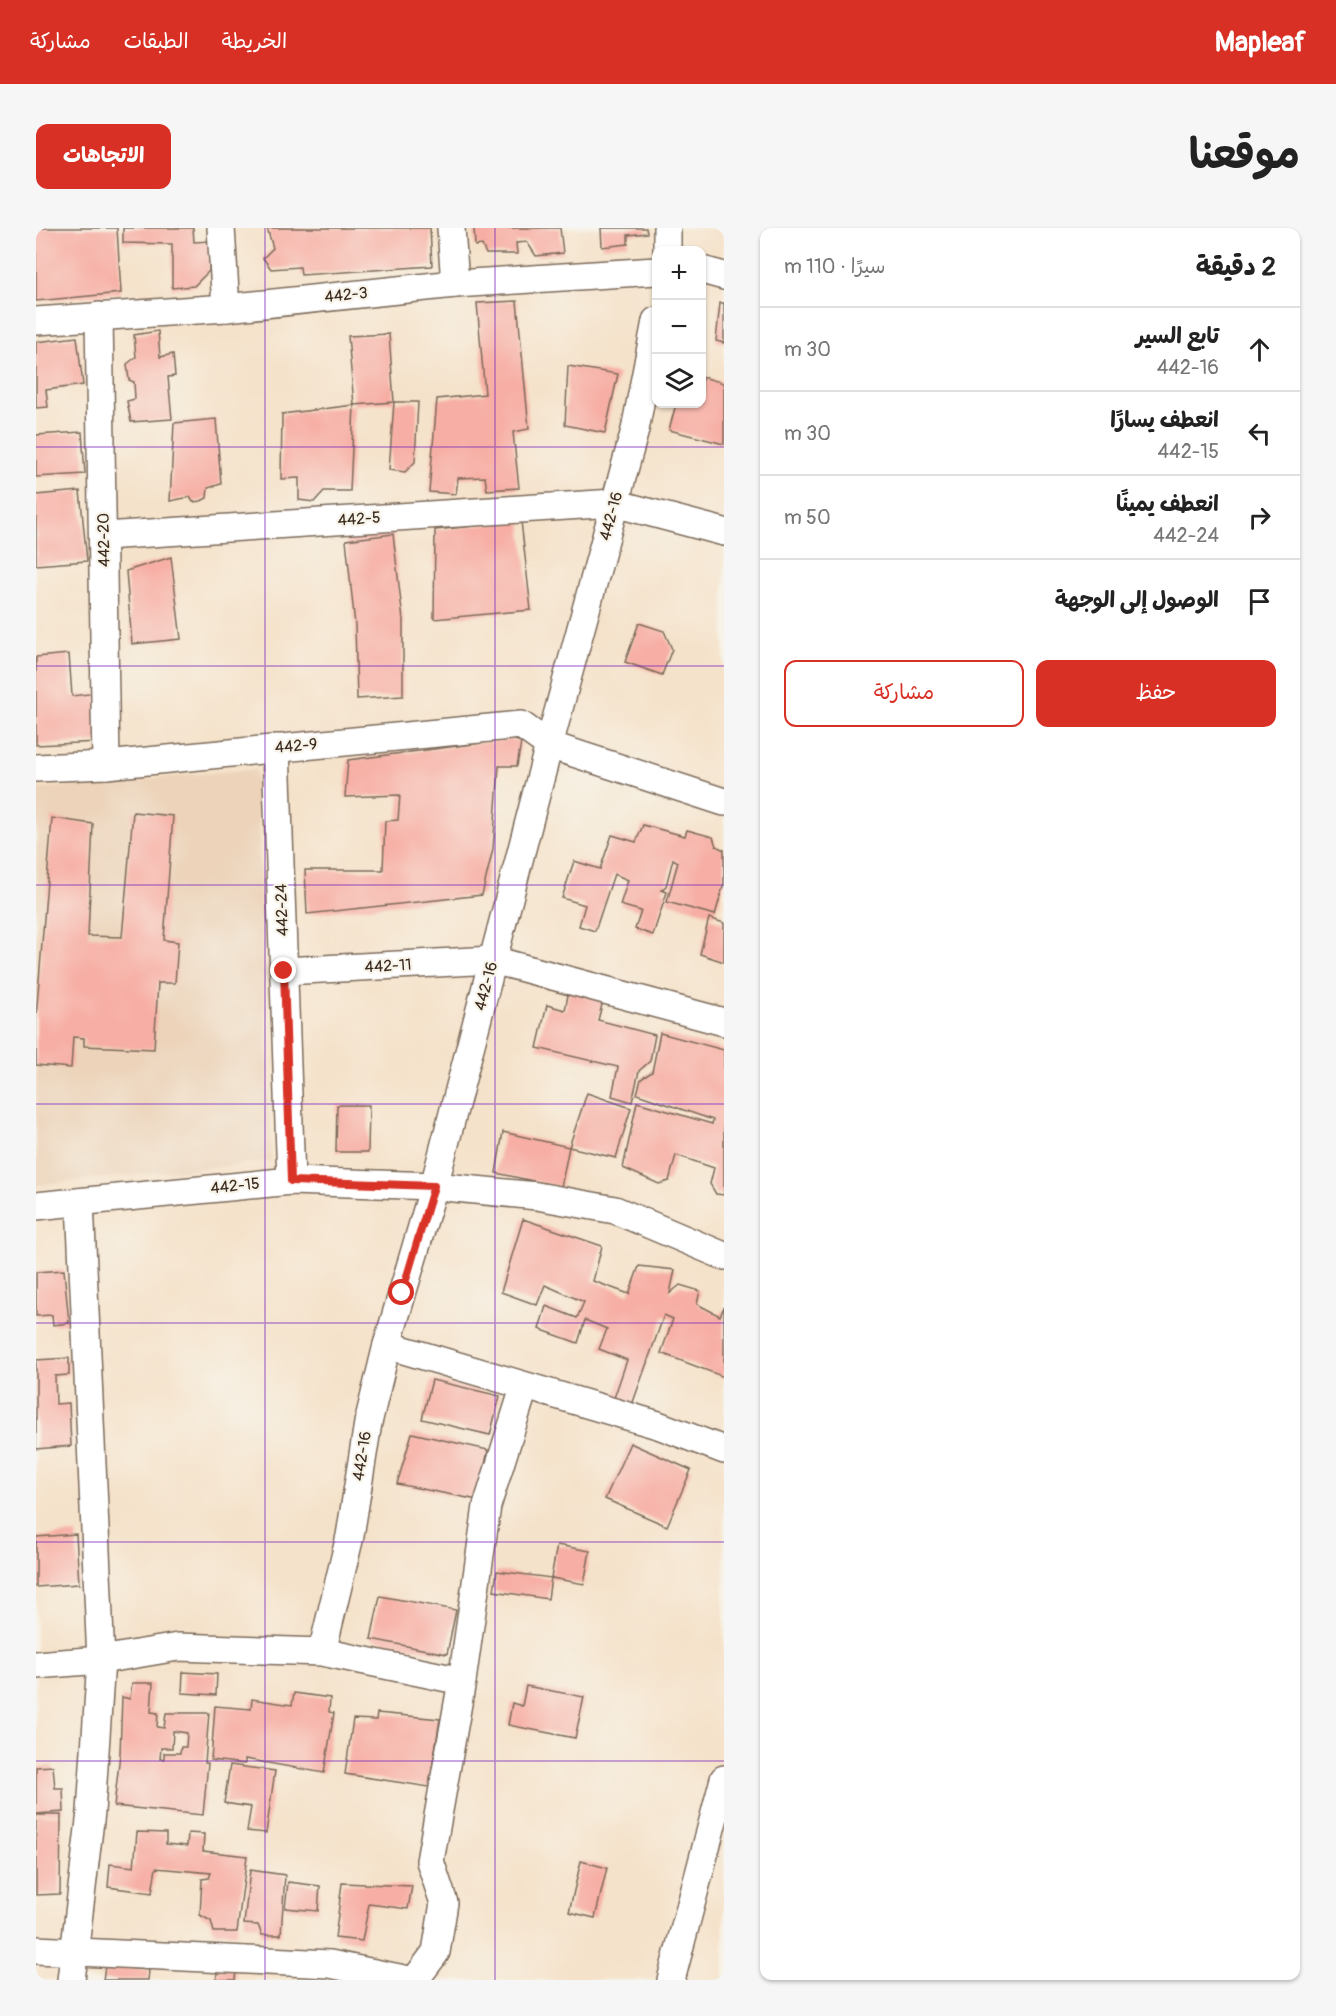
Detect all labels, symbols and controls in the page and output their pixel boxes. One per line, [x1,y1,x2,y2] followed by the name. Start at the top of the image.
[1215,25,1306,60] text: Mapleaf
[30,28,91,55] text: مشاركة
[124,28,189,55] text: الطبقات
[222,28,287,55] text: الخريطة
[36,124,171,189] button: الاتجاهات
[1189,129,1300,181] text: موقعنا
[652,246,706,408] map controls
[652,246,706,300] button: +
[1196,251,1276,283] text: 2 دقيقة
[784,254,885,279] text: سيرًا · 110 m
[323,283,369,307] street label: 442-3
[652,300,706,354] button: −
[1136,322,1219,350] text: تابع السير
[1243,333,1276,366] icon: ahead
[784,337,831,362] text: 30 m
[652,354,706,408] button: layers
[1157,355,1219,380] text: 442-16
[1110,406,1219,434] text: انعطف يسارًا
[1243,417,1276,450] icon: left
[784,421,831,446] text: 30 m
[1157,439,1219,464] text: 442-15
[595,489,627,543] street label: 442-16
[1116,490,1219,518] text: انعطف يمينًا
[1243,501,1276,534] icon: right
[784,505,831,530] text: 50 m
[337,508,381,530] street label: 442-5
[94,513,114,567] street label: 442-20
[1153,523,1219,548] text: 442-24
[1243,585,1276,618] icon: arrive
[1055,586,1219,614] text: الوصول إلى الوجهة
[784,660,1024,727] button: مشاركة
[1036,660,1276,727] button: حفظ
[274,734,318,758] street label: 442-9
[271,883,293,937] street label: 442-24
[364,955,412,977] street label: 442-11
[270,957,296,983] route end
[470,959,502,1013] street label: 442-16
[209,1173,261,1199] street label: 442-15
[388,1279,414,1305] route start
[348,1430,376,1482] street label: 442-16

